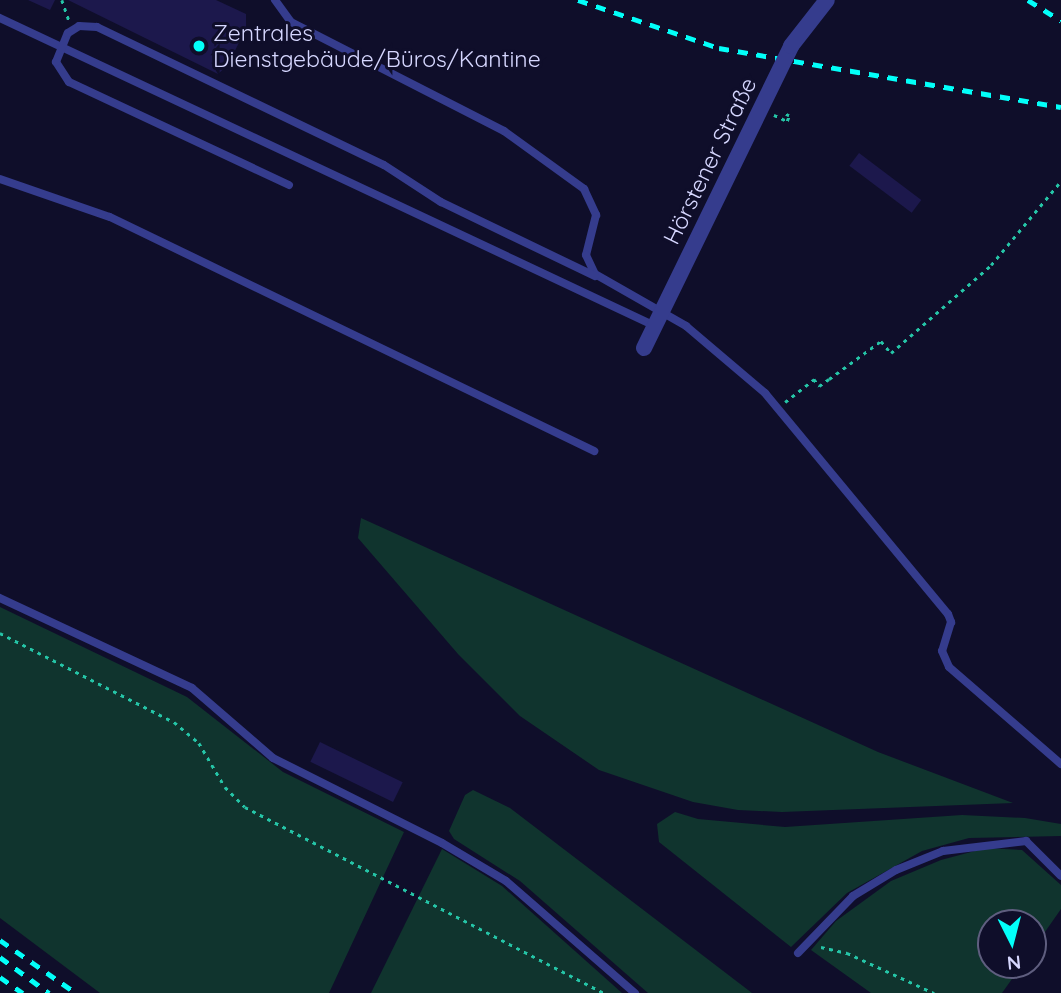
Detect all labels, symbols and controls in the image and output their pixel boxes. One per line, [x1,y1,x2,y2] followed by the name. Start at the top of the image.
[213,19,541,73] place label: Zentrales Dienstgebäude/Büros/Kantine
[191,38,207,54] marker: Zentrales Dienstgebäude/Büros/Kantine
[658,73,762,249] street label: Hörstener Straße
[977,909,1047,979] north arrow
[1006,950,1022,976] text: N

